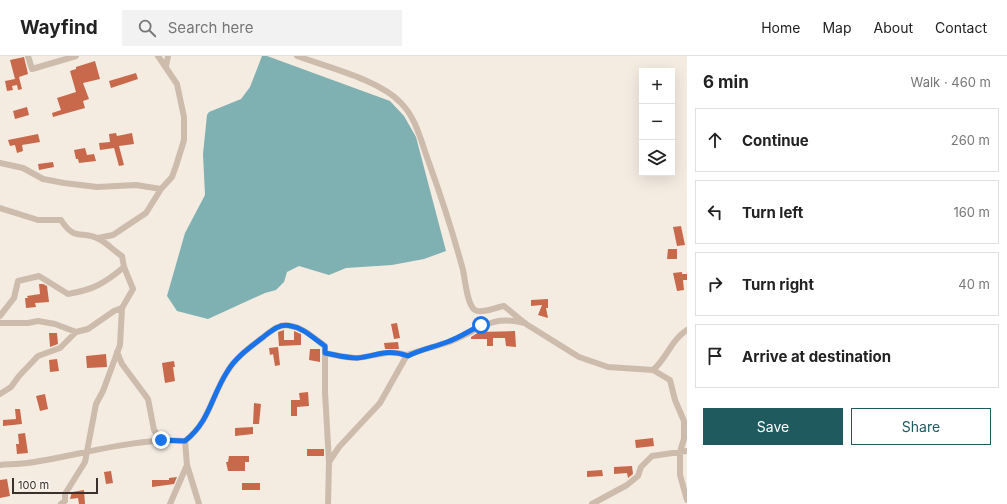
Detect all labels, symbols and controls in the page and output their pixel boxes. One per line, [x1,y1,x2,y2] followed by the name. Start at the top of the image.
[122,10,402,46] search box
[20,16,98,39] text: Wayfind
[136,17,158,39] icon: search
[168,18,253,37] text: Search here
[761,19,800,36] text: Home
[822,19,852,36] text: Map
[874,19,913,36] text: About
[935,19,987,36] text: Contact
[639,68,675,176] map controls
[639,68,675,104] button: +
[703,72,749,92] text: 6 min
[911,74,991,90] text: Walk · 460 m
[639,104,675,140] button: −
[704,129,726,151] icon: ahead
[742,131,809,150] text: Continue
[951,132,990,148] text: 260 m
[639,140,675,176] button: layers
[704,201,726,223] icon: left
[742,203,803,222] text: Turn left
[953,204,990,220] text: 160 m
[704,273,726,295] icon: right
[742,275,814,294] text: Turn right
[958,276,990,292] text: 40 m
[472,316,490,334] route start
[704,345,726,367] icon: arrive
[742,347,891,366] text: Arrive at destination
[703,408,843,445] button: Save
[851,408,991,445] button: Share
[152,431,170,449] route end
[12,476,98,495] scale bar
[18,478,49,492] text: 100 m

